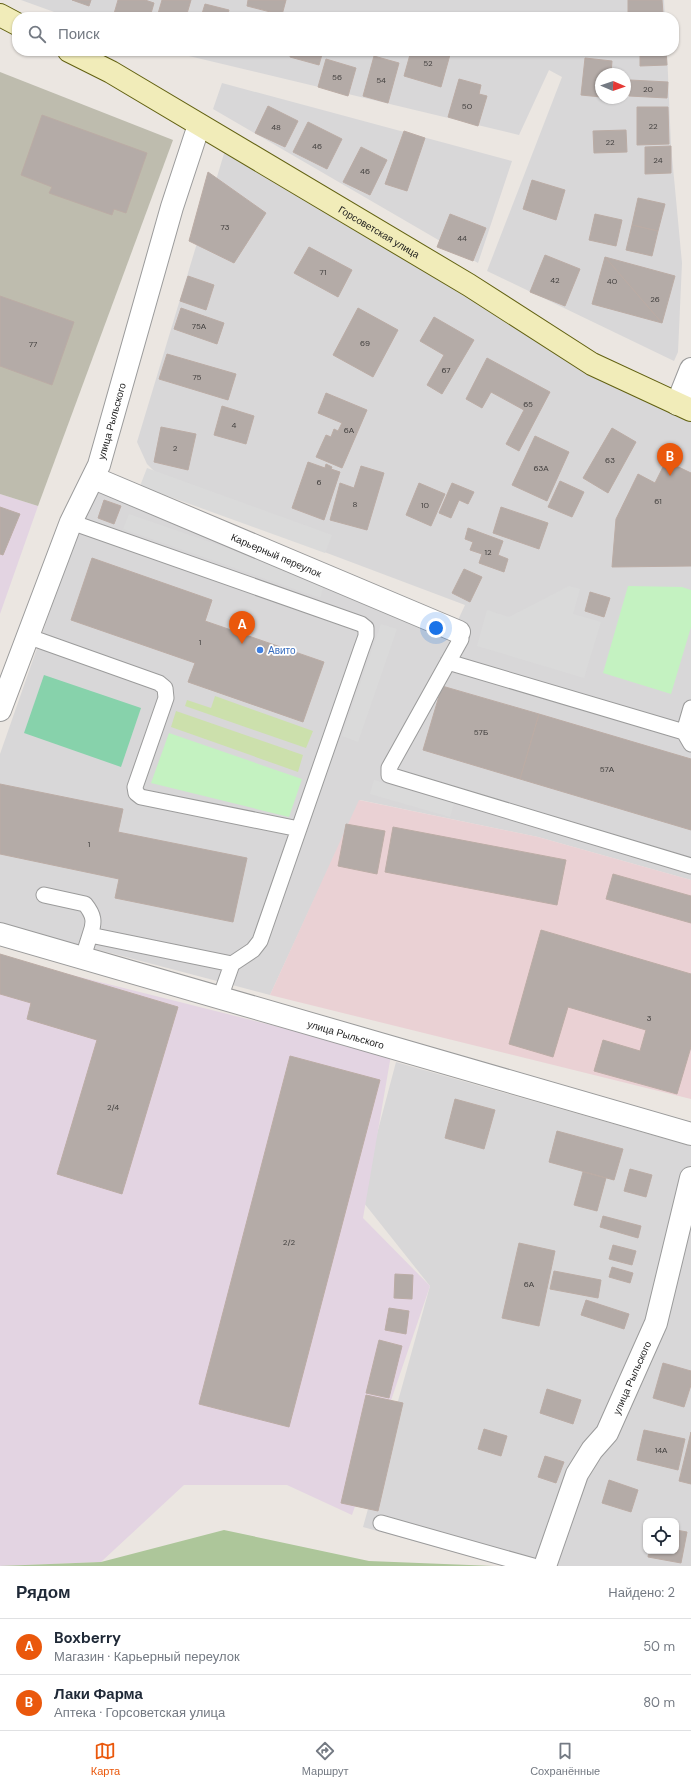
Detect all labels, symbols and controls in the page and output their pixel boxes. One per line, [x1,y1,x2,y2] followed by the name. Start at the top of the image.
[12,12,679,56] search box
[26,23,48,45] icon: search
[58,24,100,44] text: Поиск
[423,58,433,68] house number: 52
[595,68,631,104] north arrow
[332,72,342,82] house number: 56
[376,75,386,85] house number: 54
[643,84,654,94] house number: 20
[462,101,473,111] house number: 50
[648,121,658,131] house number: 22
[271,122,281,132] house number: 48
[605,137,615,147] house number: 22
[312,141,322,151] house number: 46
[653,155,663,165] house number: 24
[360,166,370,176] house number: 46
[336,202,423,261] street label: Горсоветская улица
[221,222,230,232] house number: 73
[457,233,467,243] house number: 44
[320,267,326,277] house number: 71
[550,275,560,285] house number: 42
[607,276,618,286] house number: 40
[650,294,660,304] house number: 26
[192,321,207,331] house number: 75А
[360,338,370,348] house number: 69
[29,339,37,349] house number: 77
[441,365,451,375] house number: 67
[193,372,202,382] house number: 75
[94,381,129,461] street label: улица Рыльского
[523,399,533,409] house number: 65
[232,420,237,430] house number: 4
[344,425,355,435] house number: 6А
[173,443,178,453] house number: 2
[657,443,683,476] pin: B
[605,455,615,465] house number: 63
[533,463,549,473] house number: 63А
[316,477,322,487] house number: 6
[654,496,662,506] house number: 61
[353,499,358,509] house number: 8
[421,500,430,510] house number: 10
[229,530,324,580] street label: Карьерный переулок
[484,547,492,557] house number: 12
[229,611,255,644] pin: A
[426,618,446,638] your location
[199,637,201,647] house number: 1
[268,644,296,657] place label: Авито
[255,645,265,655] marker: Авито
[474,727,488,737] house number: 57Б
[600,764,615,774] house number: 57А
[88,839,90,849] house number: 1
[647,1013,652,1023] house number: 3
[306,1017,386,1051] street label: улица Рыльского
[107,1102,119,1112] house number: 2/4
[283,1237,296,1247] house number: 2/2
[524,1279,535,1289] house number: 6А
[610,1338,654,1416] street label: улица Рыльского
[655,1445,668,1455] house number: 14А
[643,1518,679,1554] map controls
[643,1518,679,1554] button: locate
[16,1581,71,1603] text: Рядом
[608,1584,675,1601] text: Найдено: 2
[54,1628,121,1648] text: Boxberry
[24,1638,34,1655] text: A
[643,1638,675,1655] text: 50 m
[54,1648,240,1665] text: Магазин · Карьерный переулок
[54,1684,143,1704] text: Лаки Фарма
[25,1694,33,1711] text: B
[643,1694,675,1711] text: 80 m
[54,1704,225,1721] text: Аптека · Горсоветская улица
[91,1740,120,1778] tab: Карта
[302,1740,349,1778] tab: Маршрут
[530,1740,600,1778] tab: Сохранённые

